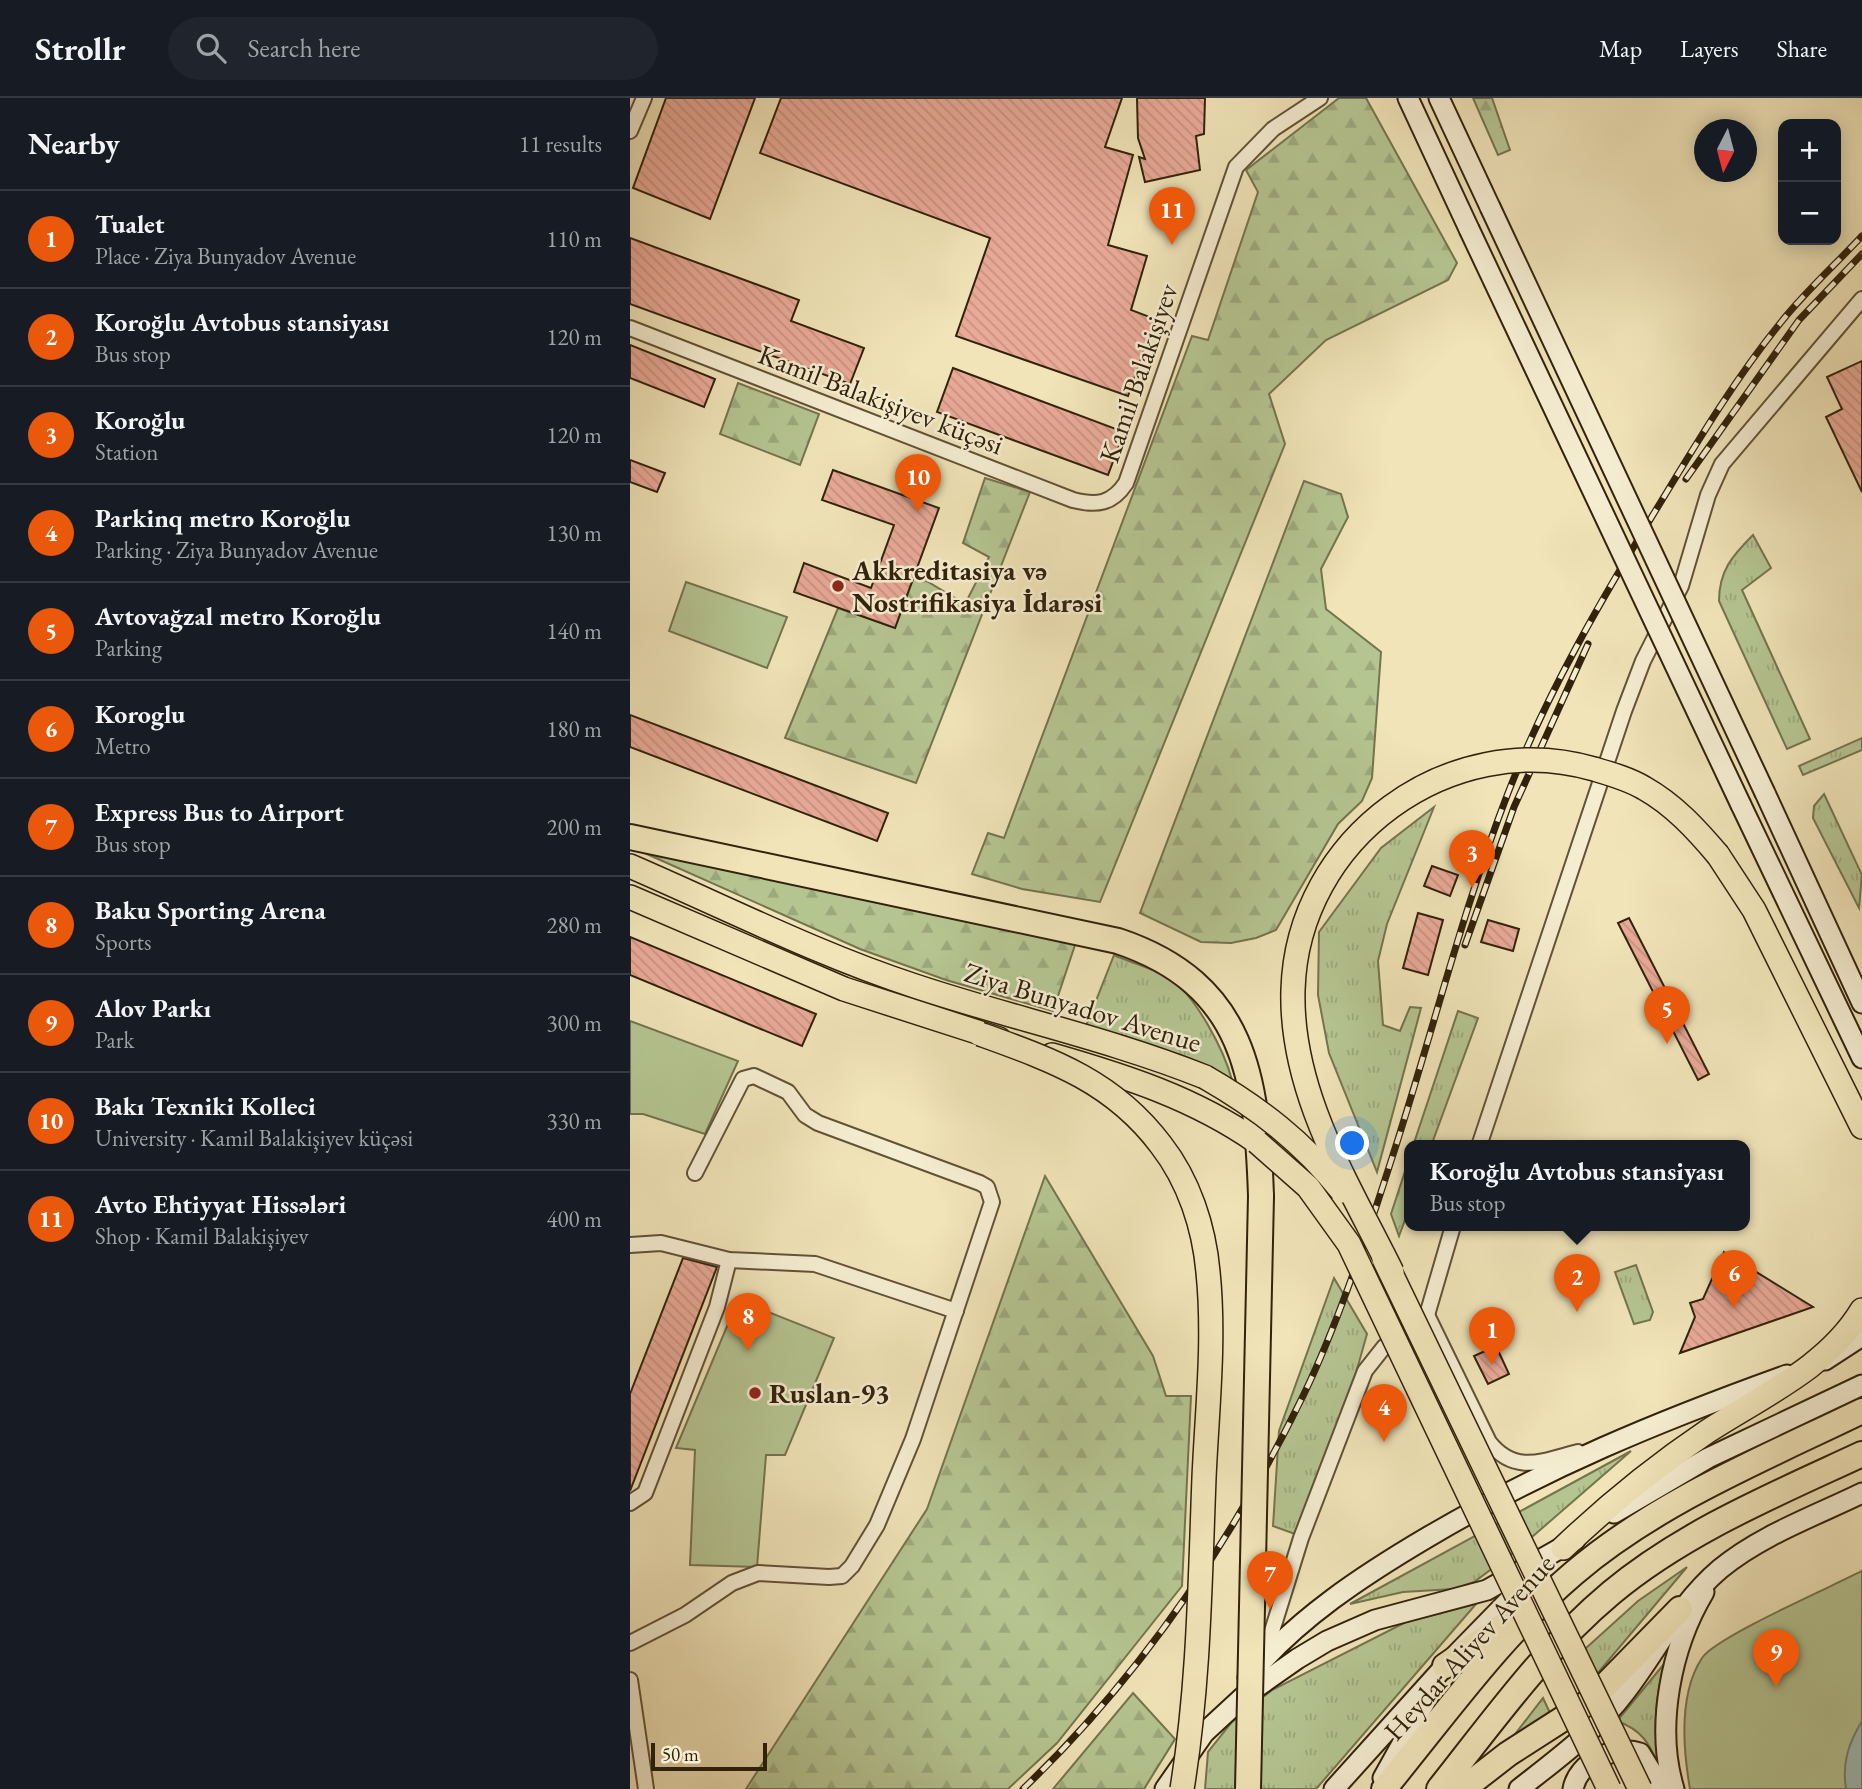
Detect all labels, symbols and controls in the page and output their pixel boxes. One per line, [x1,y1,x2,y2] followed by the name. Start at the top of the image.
[168,17,658,80] search box
[35,27,126,70] text: Strollr
[192,29,230,67] icon: search
[248,31,360,65] text: Search here
[1599,33,1642,64] text: Map
[1680,33,1739,64] text: Layers
[1777,33,1827,64] text: Share
[1694,119,1757,182] north arrow
[1778,119,1841,245] map controls
[1778,119,1841,182] button: +
[28,124,120,163] text: Nearby
[519,129,602,159] text: 11 results
[1778,182,1841,245] button: −
[1149,187,1195,245] pin: 11
[95,207,165,241] text: Tualet
[45,224,57,254] text: 1
[546,224,602,254] text: 110 m
[95,241,356,271] text: Place · Ziya Bunyadov Avenue
[1090,278,1186,467] street label: Kamil Balakişiyev
[95,305,390,339] text: Koroğlu Avtobus stansiyası
[45,322,57,352] text: 2
[546,322,602,352] text: 120 m
[753,336,1009,462] street label: Kamil Balakişiyev küçəsi
[95,339,171,369] text: Bus stop
[95,403,185,437] text: Koroğlu
[45,420,57,450] text: 3
[546,420,602,450] text: 120 m
[95,437,158,467] text: Station
[895,454,941,512] pin: 10
[95,501,351,535] text: Parkinq metro Koroğlu
[45,518,57,548] text: 4
[546,518,602,548] text: 130 m
[95,535,378,565] text: Parking · Ziya Bunyadov Avenue
[851,552,1102,620] place label: Akkreditasiya və Nostrifikasiya İdarəsi
[830,578,846,594] marker: Akkreditasiya və Nostrifikasiya İdarəsi
[95,599,381,633] text: Avtovağzal metro Koroğlu
[45,616,57,646] text: 5
[546,616,602,646] text: 140 m
[95,633,162,663] text: Parking
[95,697,185,731] text: Koroglu
[45,714,57,744] text: 6
[546,714,602,744] text: 180 m
[95,731,151,761] text: Metro
[95,795,344,829] text: Express Bus to Airport
[45,812,57,842] text: 7
[546,812,602,842] text: 200 m
[95,829,171,859] text: Bus stop
[1449,830,1495,888] pin: 3
[95,893,326,927] text: Baku Sporting Arena
[45,910,57,940] text: 8
[546,910,602,940] text: 280 m
[95,927,151,957] text: Sports
[960,954,1206,1060] street label: Ziya Bunyadov Avenue
[1644,986,1690,1044] pin: 5
[95,991,211,1025] text: Alov Parkı
[45,1008,57,1038] text: 9
[546,1008,602,1038] text: 300 m
[95,1025,134,1055] text: Park
[95,1089,316,1123] text: Bakı Texniki Kolleci
[39,1106,63,1136] text: 10
[546,1106,602,1136] text: 330 m
[95,1123,413,1153] text: University · Kamil Balakişiyev küçəsi
[1335,1126,1369,1160] your location
[1404,1140,1750,1231] popup
[1430,1154,1724,1188] text: Koroğlu Avtobus stansiyası
[95,1187,346,1221] text: Avto Ehtiyyat Hissәlәri
[1430,1188,1505,1218] text: Bus stop
[39,1204,63,1234] text: 11
[546,1204,602,1234] text: 400 m
[95,1221,309,1251] text: Shop · Kamil Balakişiyev
[1711,1250,1757,1308] pin: 6
[1554,1254,1600,1312] pin: 2
[725,1293,771,1351] pin: 8
[1469,1307,1515,1365] pin: 1
[769,1375,890,1411] place label: Ruslan-93
[1361,1384,1407,1442] pin: 4
[747,1385,763,1401] marker: Ruslan-93
[1376,1546,1562,1748] street label: Heydar Aliyev Avenue
[1247,1551,1293,1609] pin: 7
[1753,1629,1799,1687] pin: 9
[651,1740,766,1772] scale bar
[662,1742,699,1767] text: 50 m

